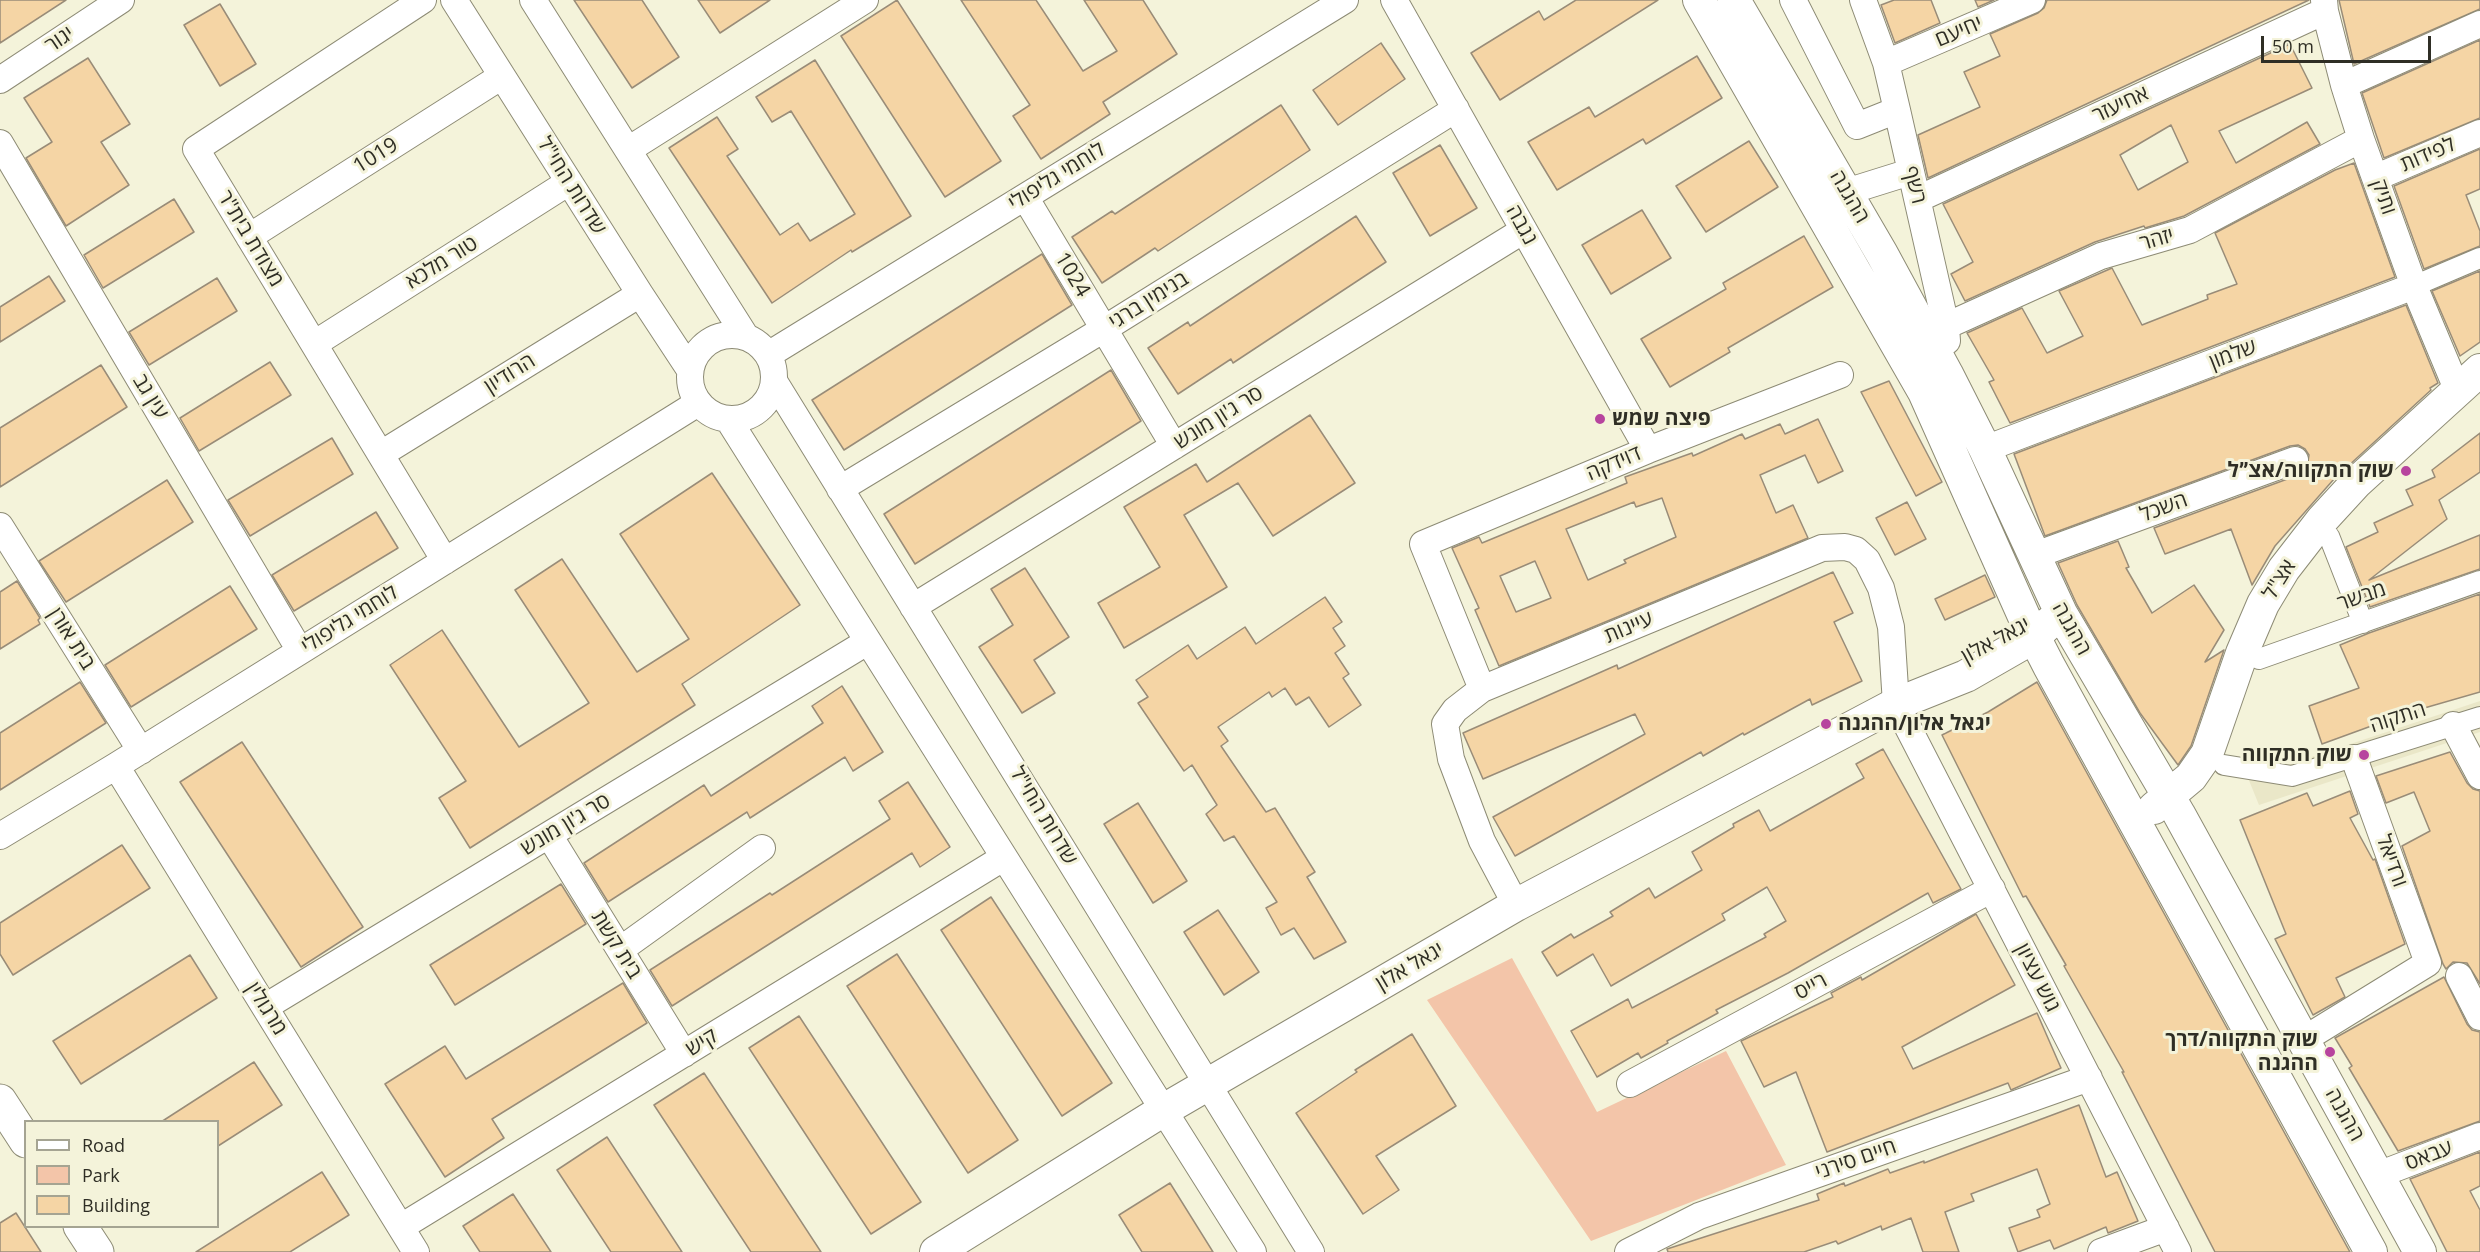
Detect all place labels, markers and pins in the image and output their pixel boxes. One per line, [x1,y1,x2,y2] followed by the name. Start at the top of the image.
[1612,406,1711,432] place label: פיצה שמש
[1593,412,1607,426] marker: פיצה שמש
[2228,458,2394,484] place label: שוק התקווה/אצ״ל
[2399,464,2413,478] marker: שוק התקווה/אצ״ל
[1838,711,1991,737] place label: יגאל אלון/ההגנה
[1819,717,1833,731] marker: יגאל אלון/ההגנה
[2242,742,2352,768] place label: שוק התקווה
[2357,748,2371,762] marker: שוק התקווה
[2165,1027,2318,1077] place label: שוק התקווה/דרך ההגנה
[2323,1045,2337,1059] marker: שוק התקווה/דרך ההגנה

